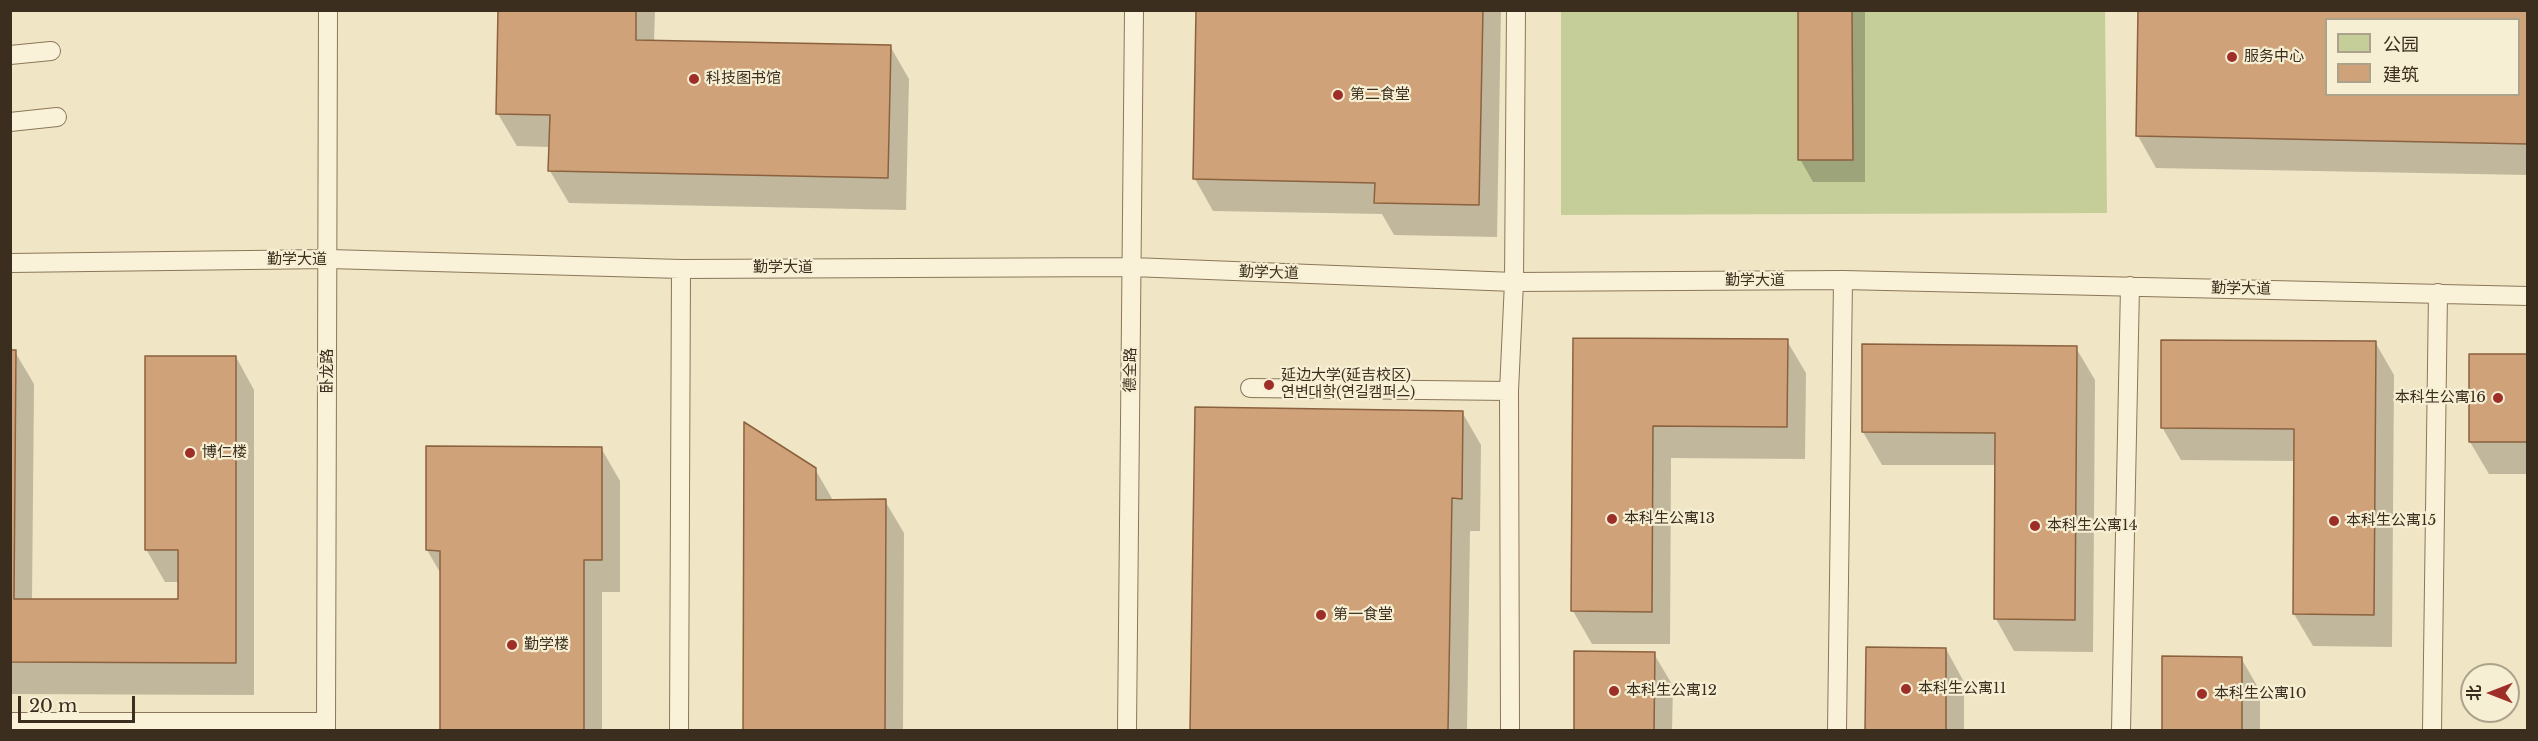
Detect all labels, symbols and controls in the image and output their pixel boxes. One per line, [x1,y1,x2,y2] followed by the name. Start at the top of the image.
[2325,18,2520,96] legend
[2383,34,2419,56] text: 公园
[2244,48,2304,66] place label: 服务中心
[2225,50,2239,64] marker: 服务中心
[2383,64,2419,86] text: 建筑
[706,70,781,88] place label: 科技图书馆
[687,72,701,86] marker: 科技图书馆
[1350,86,1410,104] place label: 第二食堂
[1331,88,1345,102] marker: 第二食堂
[267,251,327,269] street label: 勤学大道
[753,259,813,277] street label: 勤学大道
[1239,263,1299,283] street label: 勤学大道
[1725,272,1785,290] street label: 勤学大道
[2211,279,2271,299] street label: 勤学大道
[1122,347,1140,393] street label: 德全路
[319,349,337,393] street label: 卧龙路
[1281,367,1415,402] place label: 延边大学(延吉校区) 연변대학(연길캠퍼스)
[1262,378,1276,392] marker: 延边大学(延吉校区) 연변대학(연길캠퍼스)
[2395,389,2486,407] place label: 本科生公寓16
[2491,391,2505,405] marker: 本科生公寓16
[202,444,247,462] place label: 博仁楼
[183,446,197,460] marker: 博仁楼
[1624,510,1715,528] place label: 本科生公寓13
[1605,512,1619,526] marker: 本科生公寓13
[2346,512,2436,530] place label: 本科生公寓15
[2327,514,2341,528] marker: 本科生公寓15
[2047,517,2137,535] place label: 本科生公寓14
[2028,519,2042,533] marker: 本科生公寓14
[1333,606,1393,624] place label: 第一食堂
[1314,608,1328,622] marker: 第一食堂
[524,636,569,654] place label: 勤学楼
[505,638,519,652] marker: 勤学楼
[2460,663,2520,723] north arrow
[1918,680,2006,698] place label: 本科生公寓11
[1626,682,1717,700] place label: 本科生公寓12
[1899,682,1913,696] marker: 本科生公寓11
[21,684,138,722] scale bar
[1607,684,1621,698] marker: 本科生公寓12
[2214,685,2306,703] place label: 本科生公寓10
[2464,685,2484,701] text: 北
[2195,687,2209,701] marker: 本科生公寓10
[29,695,77,717] text: 20 m

